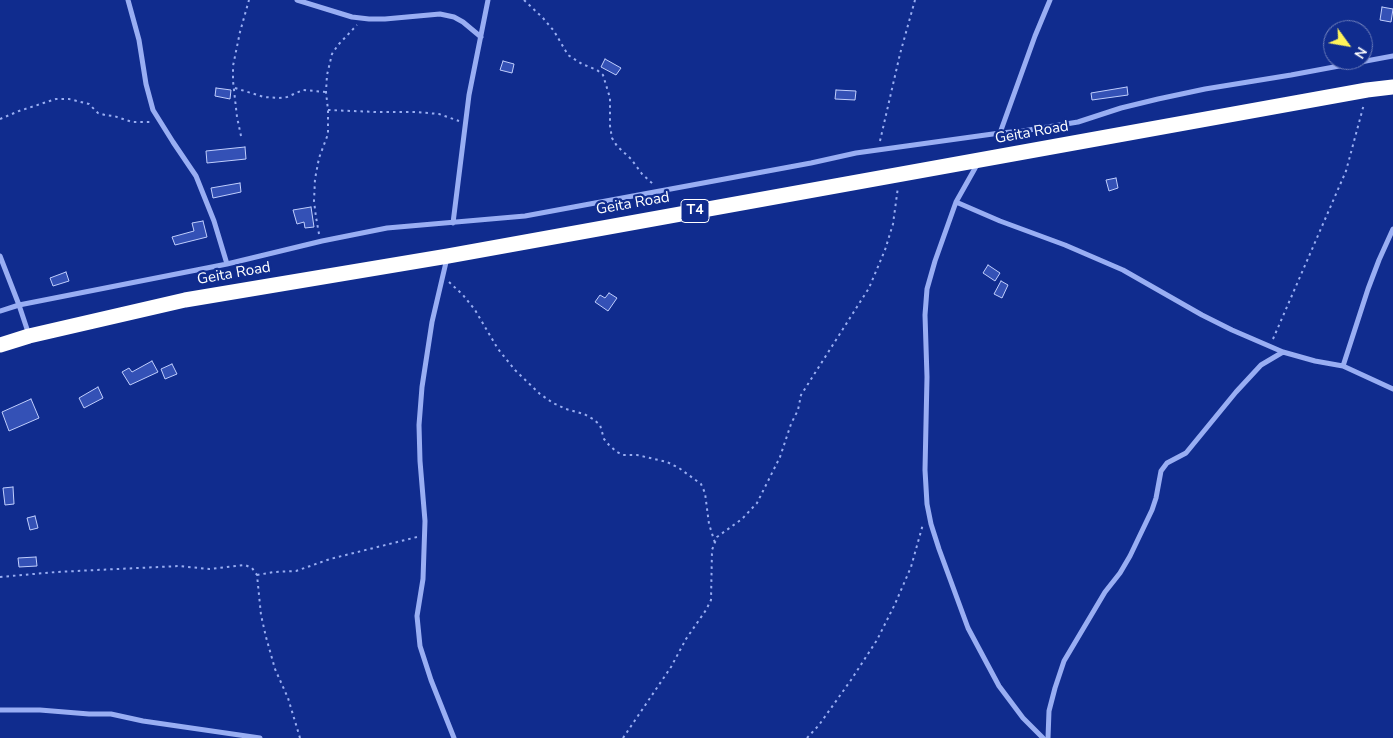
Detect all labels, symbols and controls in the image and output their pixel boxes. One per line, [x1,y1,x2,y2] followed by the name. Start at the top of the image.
[1323,20,1373,70] north arrow
[1349,43,1371,62] text: N
[994,118,1070,148] street label: Geita Road
[595,189,671,219] street label: Geita Road
[681,200,709,222] road number: T4
[196,259,272,289] street label: Geita Road

